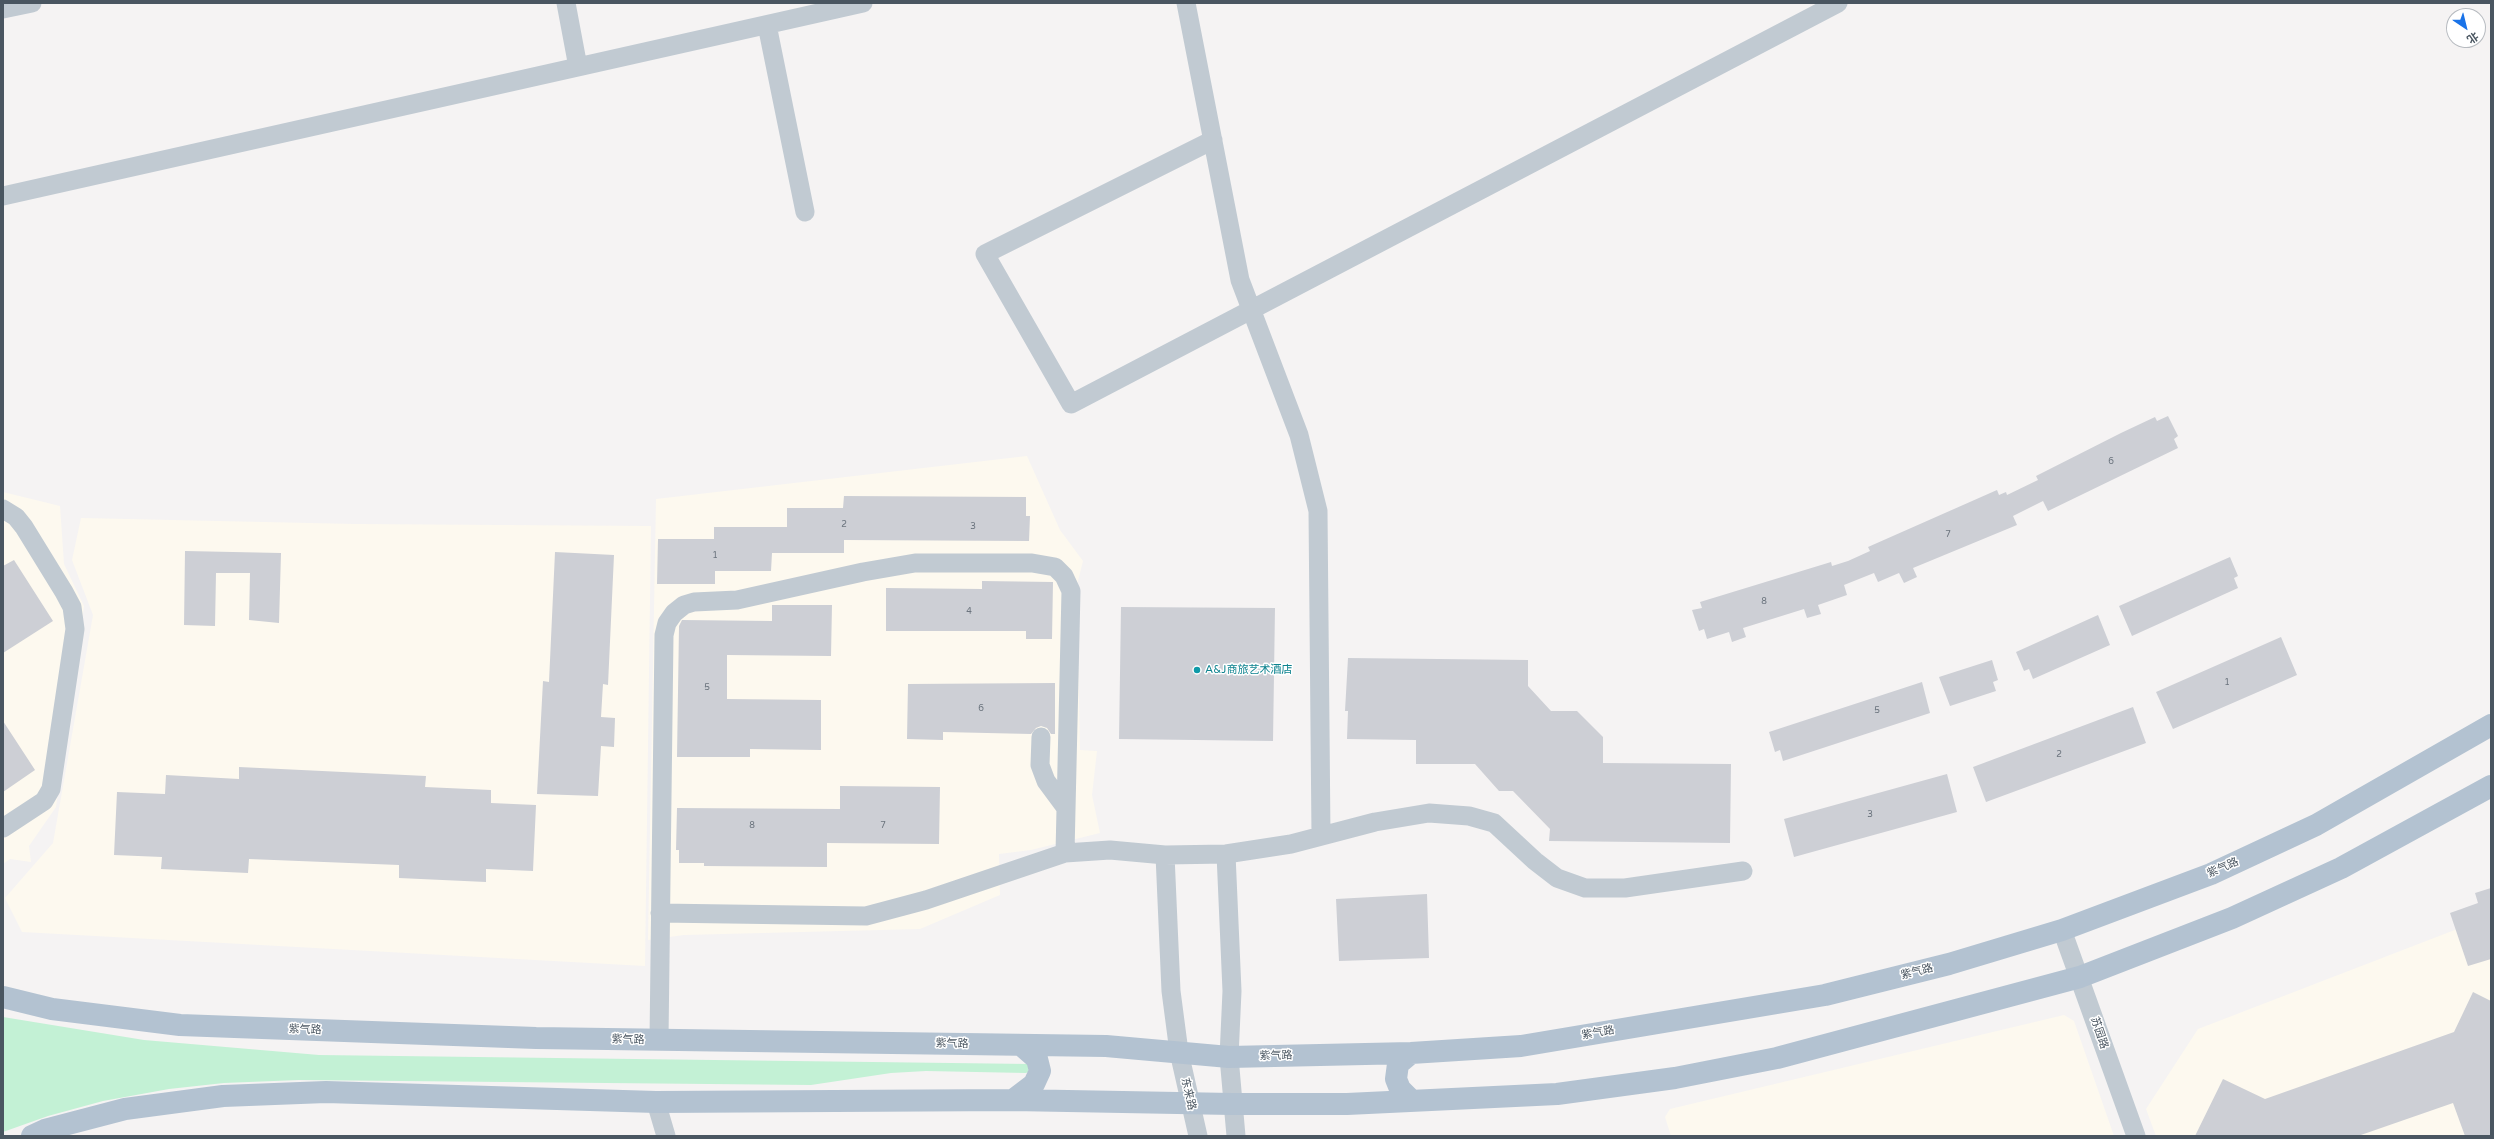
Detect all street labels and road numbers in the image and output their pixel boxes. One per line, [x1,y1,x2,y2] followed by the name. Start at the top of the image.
[2205,855,2241,881] street label: 紫气路
[1899,962,1935,982] street label: 紫气路
[2087,1015,2111,1051] street label: 苏园路
[288,1023,322,1037] street label: 紫气路
[1581,1024,1615,1042] street label: 紫气路
[611,1033,645,1047] street label: 紫气路
[935,1037,969,1051] street label: 紫气路
[1259,1049,1293,1063] street label: 紫气路
[1178,1076,1198,1112] street label: 东来路

